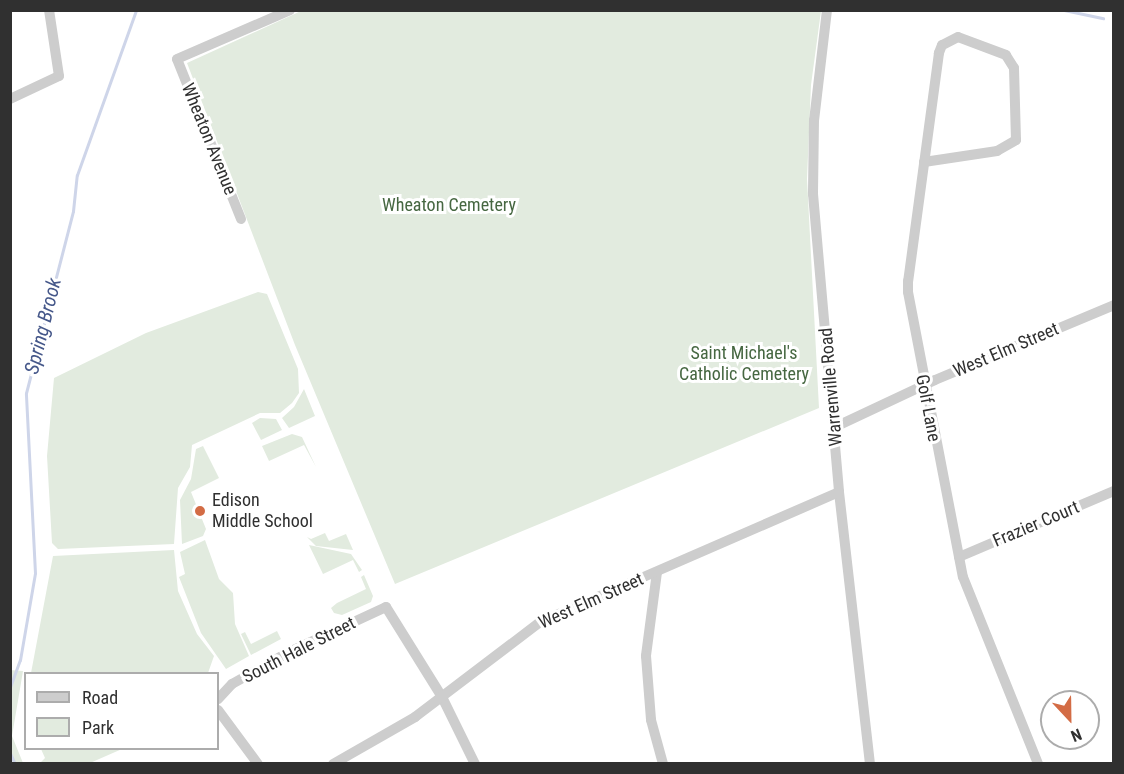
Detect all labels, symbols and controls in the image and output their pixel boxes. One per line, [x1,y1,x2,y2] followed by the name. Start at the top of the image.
[177,80,241,198] street label: Wheaton Avenue
[382,194,516,216] park label: Wheaton Cemetery
[20,276,66,376] water label: Spring Brook
[950,318,1062,382] street label: West Elm Street
[815,327,847,447] street label: Warrenville Road
[679,343,809,386] park label: Saint Michael's Catholic Cemetery
[911,373,945,443] street label: Golf Lane
[212,490,313,532] place label: Edison Middle School
[990,496,1082,552] street label: Frazier Court
[193,504,207,518] marker: Edison Middle School
[535,568,647,634] street label: West Elm Street
[239,612,359,688] street label: South Hale Street
[24,672,219,750] legend
[82,687,118,708] text: Road
[1040,690,1100,750] north arrow
[82,717,114,738] text: Park
[1068,725,1084,746] text: N

